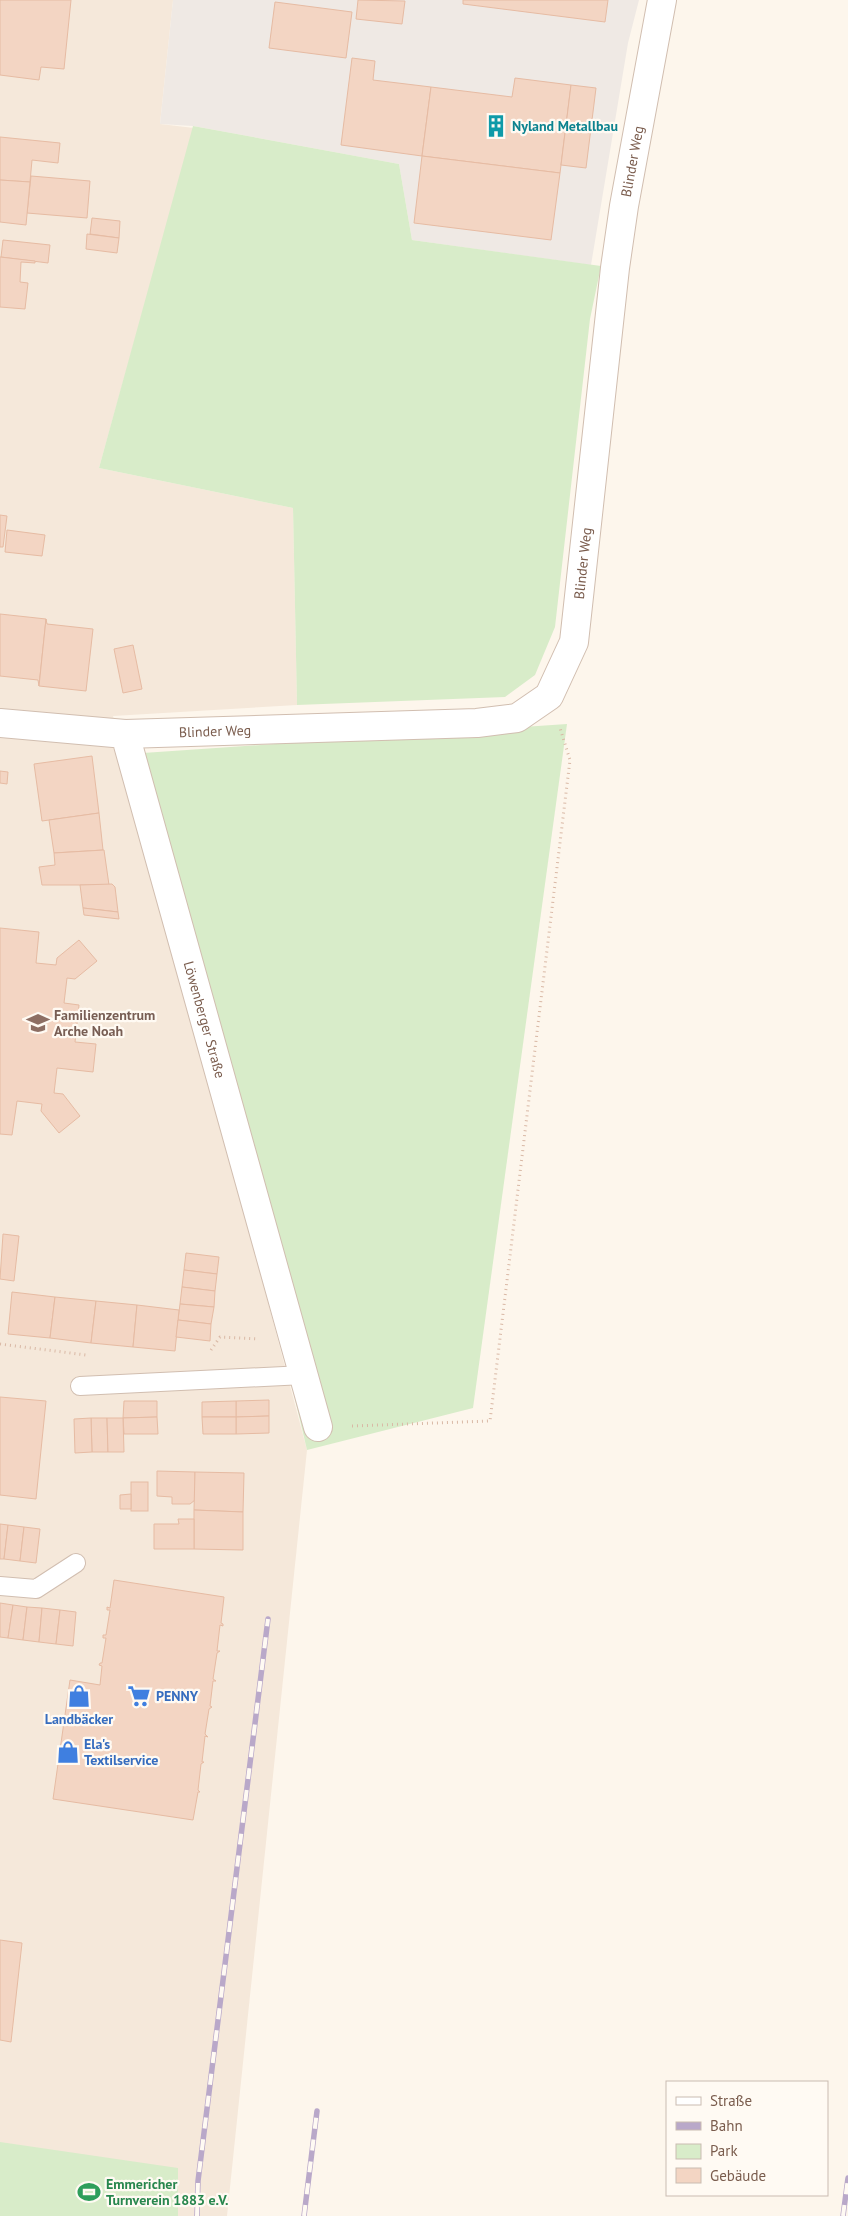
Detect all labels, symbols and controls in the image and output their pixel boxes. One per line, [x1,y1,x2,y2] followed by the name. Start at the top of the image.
[483,113,509,139] building icon: Nyland Metallbau
[512,117,618,135] place label: Nyland Metallbau
[617,124,648,199] street label: Blinder Weg
[570,526,596,600] street label: Blinder Weg
[179,721,251,741] street label: Blinder Weg
[180,959,229,1080] street label: Löwenberger Straße
[54,1006,155,1040] place label: Familienzentrum Arche Noah
[25,1010,51,1036] school or university icon: Familienzentrum Arche Noah
[66,1683,92,1709] shop icon: Landbäcker
[126,1683,152,1709] supermarket icon: PENNY
[156,1687,199,1705] place label: PENNY
[45,1710,113,1728] place label: Landbäcker
[84,1735,158,1769] place label: Ela's Textilservice
[55,1739,81,1765] shop icon: Ela's Textilservice
[666,2081,828,2196] legend
[710,2091,752,2110] text: Straße
[710,2116,743,2135] text: Bahn
[710,2141,738,2160] text: Park
[710,2166,766,2185] text: Gebäude
[106,2175,229,2209] place label: Emmericher Turnverein 1883 e.V.
[76,2179,102,2205] sports icon: Emmericher Turnverein 1883 e.V.

